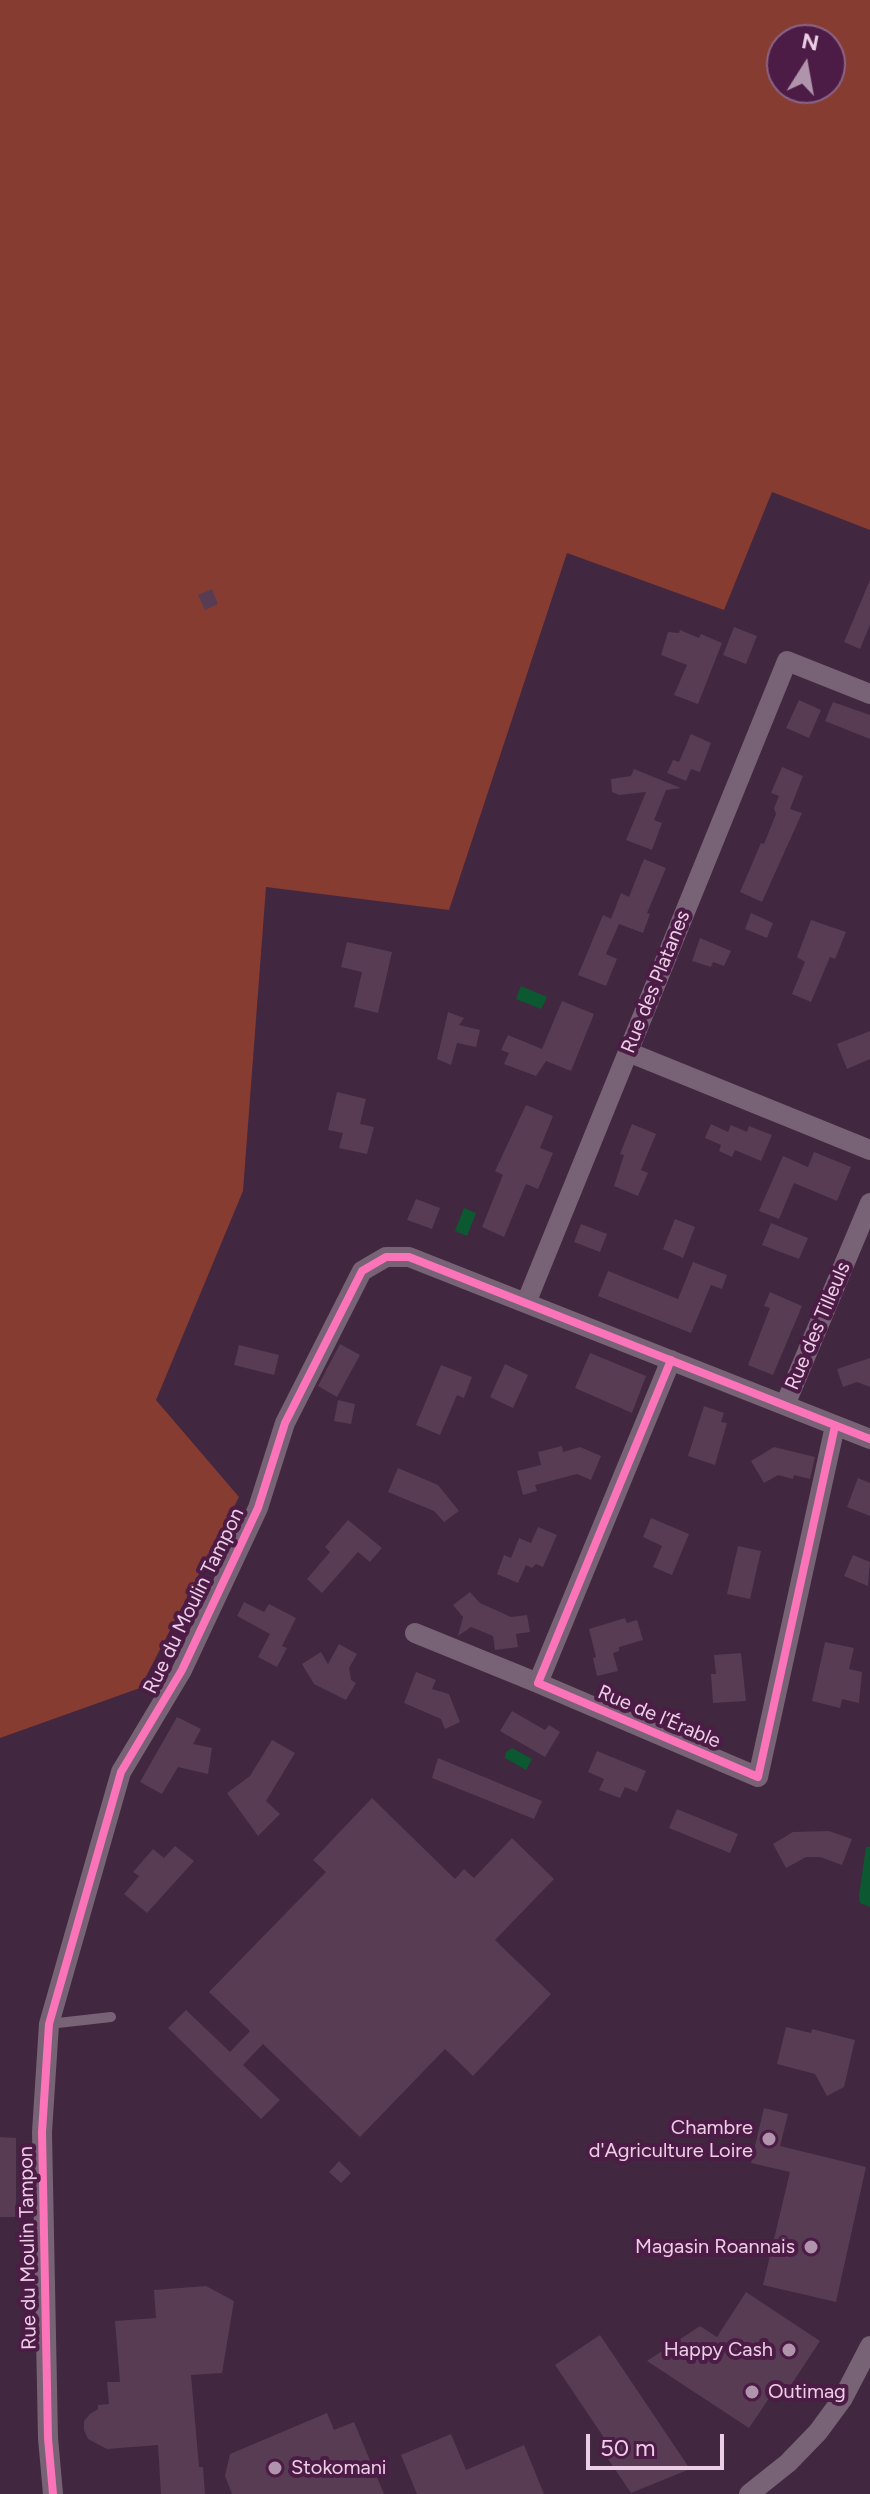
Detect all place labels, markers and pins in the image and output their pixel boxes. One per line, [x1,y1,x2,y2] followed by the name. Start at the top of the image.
[589,2116,753,2163] place label: Chambre d'Agriculture Loire
[760,2130,778,2148] marker: Chambre d'Agriculture Loire
[635,2235,795,2259] place label: Magasin Roannais
[802,2238,820,2256] marker: Magasin Roannais
[664,2338,773,2362] place label: Happy Cash
[780,2341,798,2359] marker: Happy Cash
[768,2380,846,2404] place label: Outimag
[743,2383,761,2401] marker: Outimag
[291,2456,386,2480] place label: Stokomani
[266,2459,284,2477] marker: Stokomani

